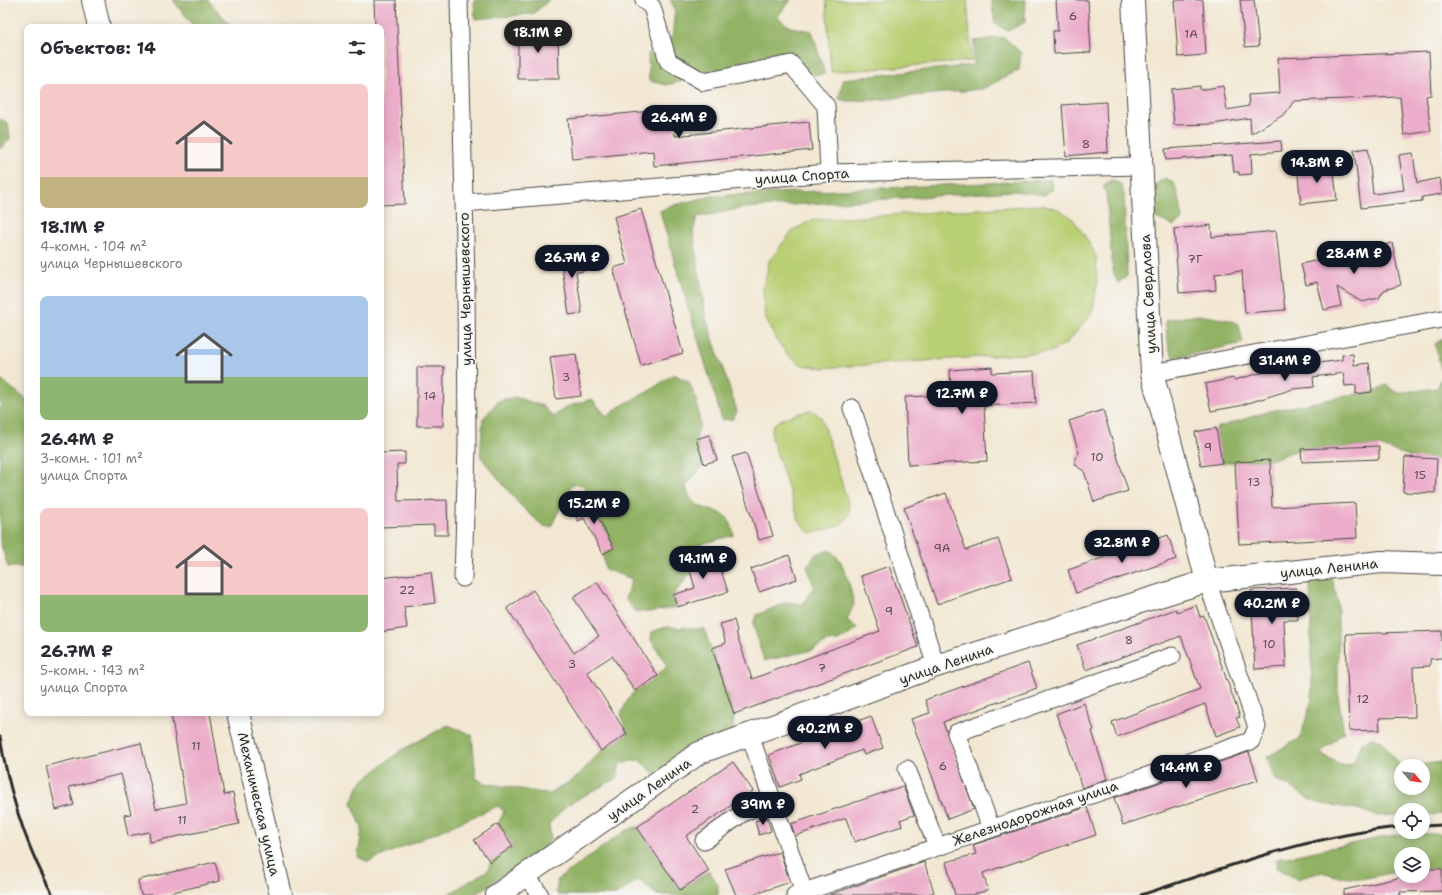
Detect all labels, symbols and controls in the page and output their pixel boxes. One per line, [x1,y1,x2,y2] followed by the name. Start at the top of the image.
[1069,8,1077,24] house number: 6
[501,20,575,54] pin: 18.1M ₽
[513,24,563,41] text: 18.1M ₽
[1184,26,1198,42] house number: 1А
[40,37,156,59] text: Объектов: 14
[346,37,368,59] icon: filters
[642,105,716,139] pin: 26.4M ₽
[651,109,707,126] text: 26.4M ₽
[168,110,240,182] icon: home
[1082,136,1090,152] house number: 8
[1280,150,1354,184] pin: 14.8M ₽
[1290,154,1344,171] text: 14.8M ₽
[754,164,850,188] street label: улица Спорта
[455,212,475,366] street label: улица Чернышевского
[40,216,105,238] text: 18.1M ₽
[1136,234,1160,354] street label: улица Свердлова
[40,238,147,255] text: 4-комн. · 104 m²
[1317,241,1391,275] pin: 28.4M ₽
[535,245,609,279] pin: 26.7M ₽
[1326,245,1382,262] text: 28.4M ₽
[544,249,600,266] text: 26.7M ₽
[1188,251,1203,267] house number: 7Г
[40,255,183,272] text: улица Чернышевского
[168,322,240,394] icon: home
[1248,348,1322,382] pin: 31.4M ₽
[1259,352,1311,369] text: 31.4M ₽
[562,369,570,385] house number: 3
[925,381,999,415] pin: 12.7M ₽
[936,385,988,402] text: 12.7M ₽
[424,388,436,404] house number: 14
[40,428,114,450] text: 26.4M ₽
[1204,439,1212,455] house number: 9
[1090,449,1104,465] house number: 10
[40,450,143,467] text: 3-комн. · 101 m²
[40,467,128,484] text: улица Спорта
[1414,467,1426,483] house number: 15
[1248,474,1260,490] house number: 13
[557,491,631,525] pin: 15.2M ₽
[567,495,621,512] text: 15.2M ₽
[1085,530,1159,564] pin: 32.8M ₽
[168,534,240,606] icon: home
[1093,534,1151,551] text: 32.8M ₽
[933,540,951,556] house number: 9А
[666,546,740,580] pin: 14.1M ₽
[678,550,728,567] text: 14.1M ₽
[1279,554,1379,582] street label: улица Ленина
[399,582,415,598] house number: 22
[1235,591,1309,625] pin: 40.2M ₽
[1244,595,1300,612] text: 40.2M ₽
[885,603,893,619] house number: 9
[1125,632,1133,648] house number: 8
[1262,636,1276,652] house number: 10
[897,639,996,689] street label: улица Ленина
[40,640,113,662] text: 26.7M ₽
[568,656,576,672] house number: 3
[818,660,826,676] house number: 7
[40,662,145,679] text: 5-комн. · 143 m²
[40,679,128,696] text: улица Спорта
[1357,691,1369,707] house number: 12
[788,716,862,750] pin: 40.2M ₽
[797,720,853,737] text: 40.2M ₽
[234,730,284,878] street label: Механическая улица
[191,738,201,754] house number: 11
[604,753,695,825] street label: улица Ленина
[1149,755,1223,789] pin: 14.4M ₽
[939,758,947,774] house number: 6
[1160,759,1213,776] text: 14.4M ₽
[1394,759,1430,795] north arrow
[1394,759,1430,883] map controls
[950,776,1120,850] street label: Железнодорожная улица
[735,792,791,826] pin: 39M ₽
[741,796,785,813] text: 39M ₽
[691,801,699,817] house number: 2
[1394,803,1430,839] button: locate
[177,812,187,828] house number: 11
[1394,847,1430,883] button: layers

